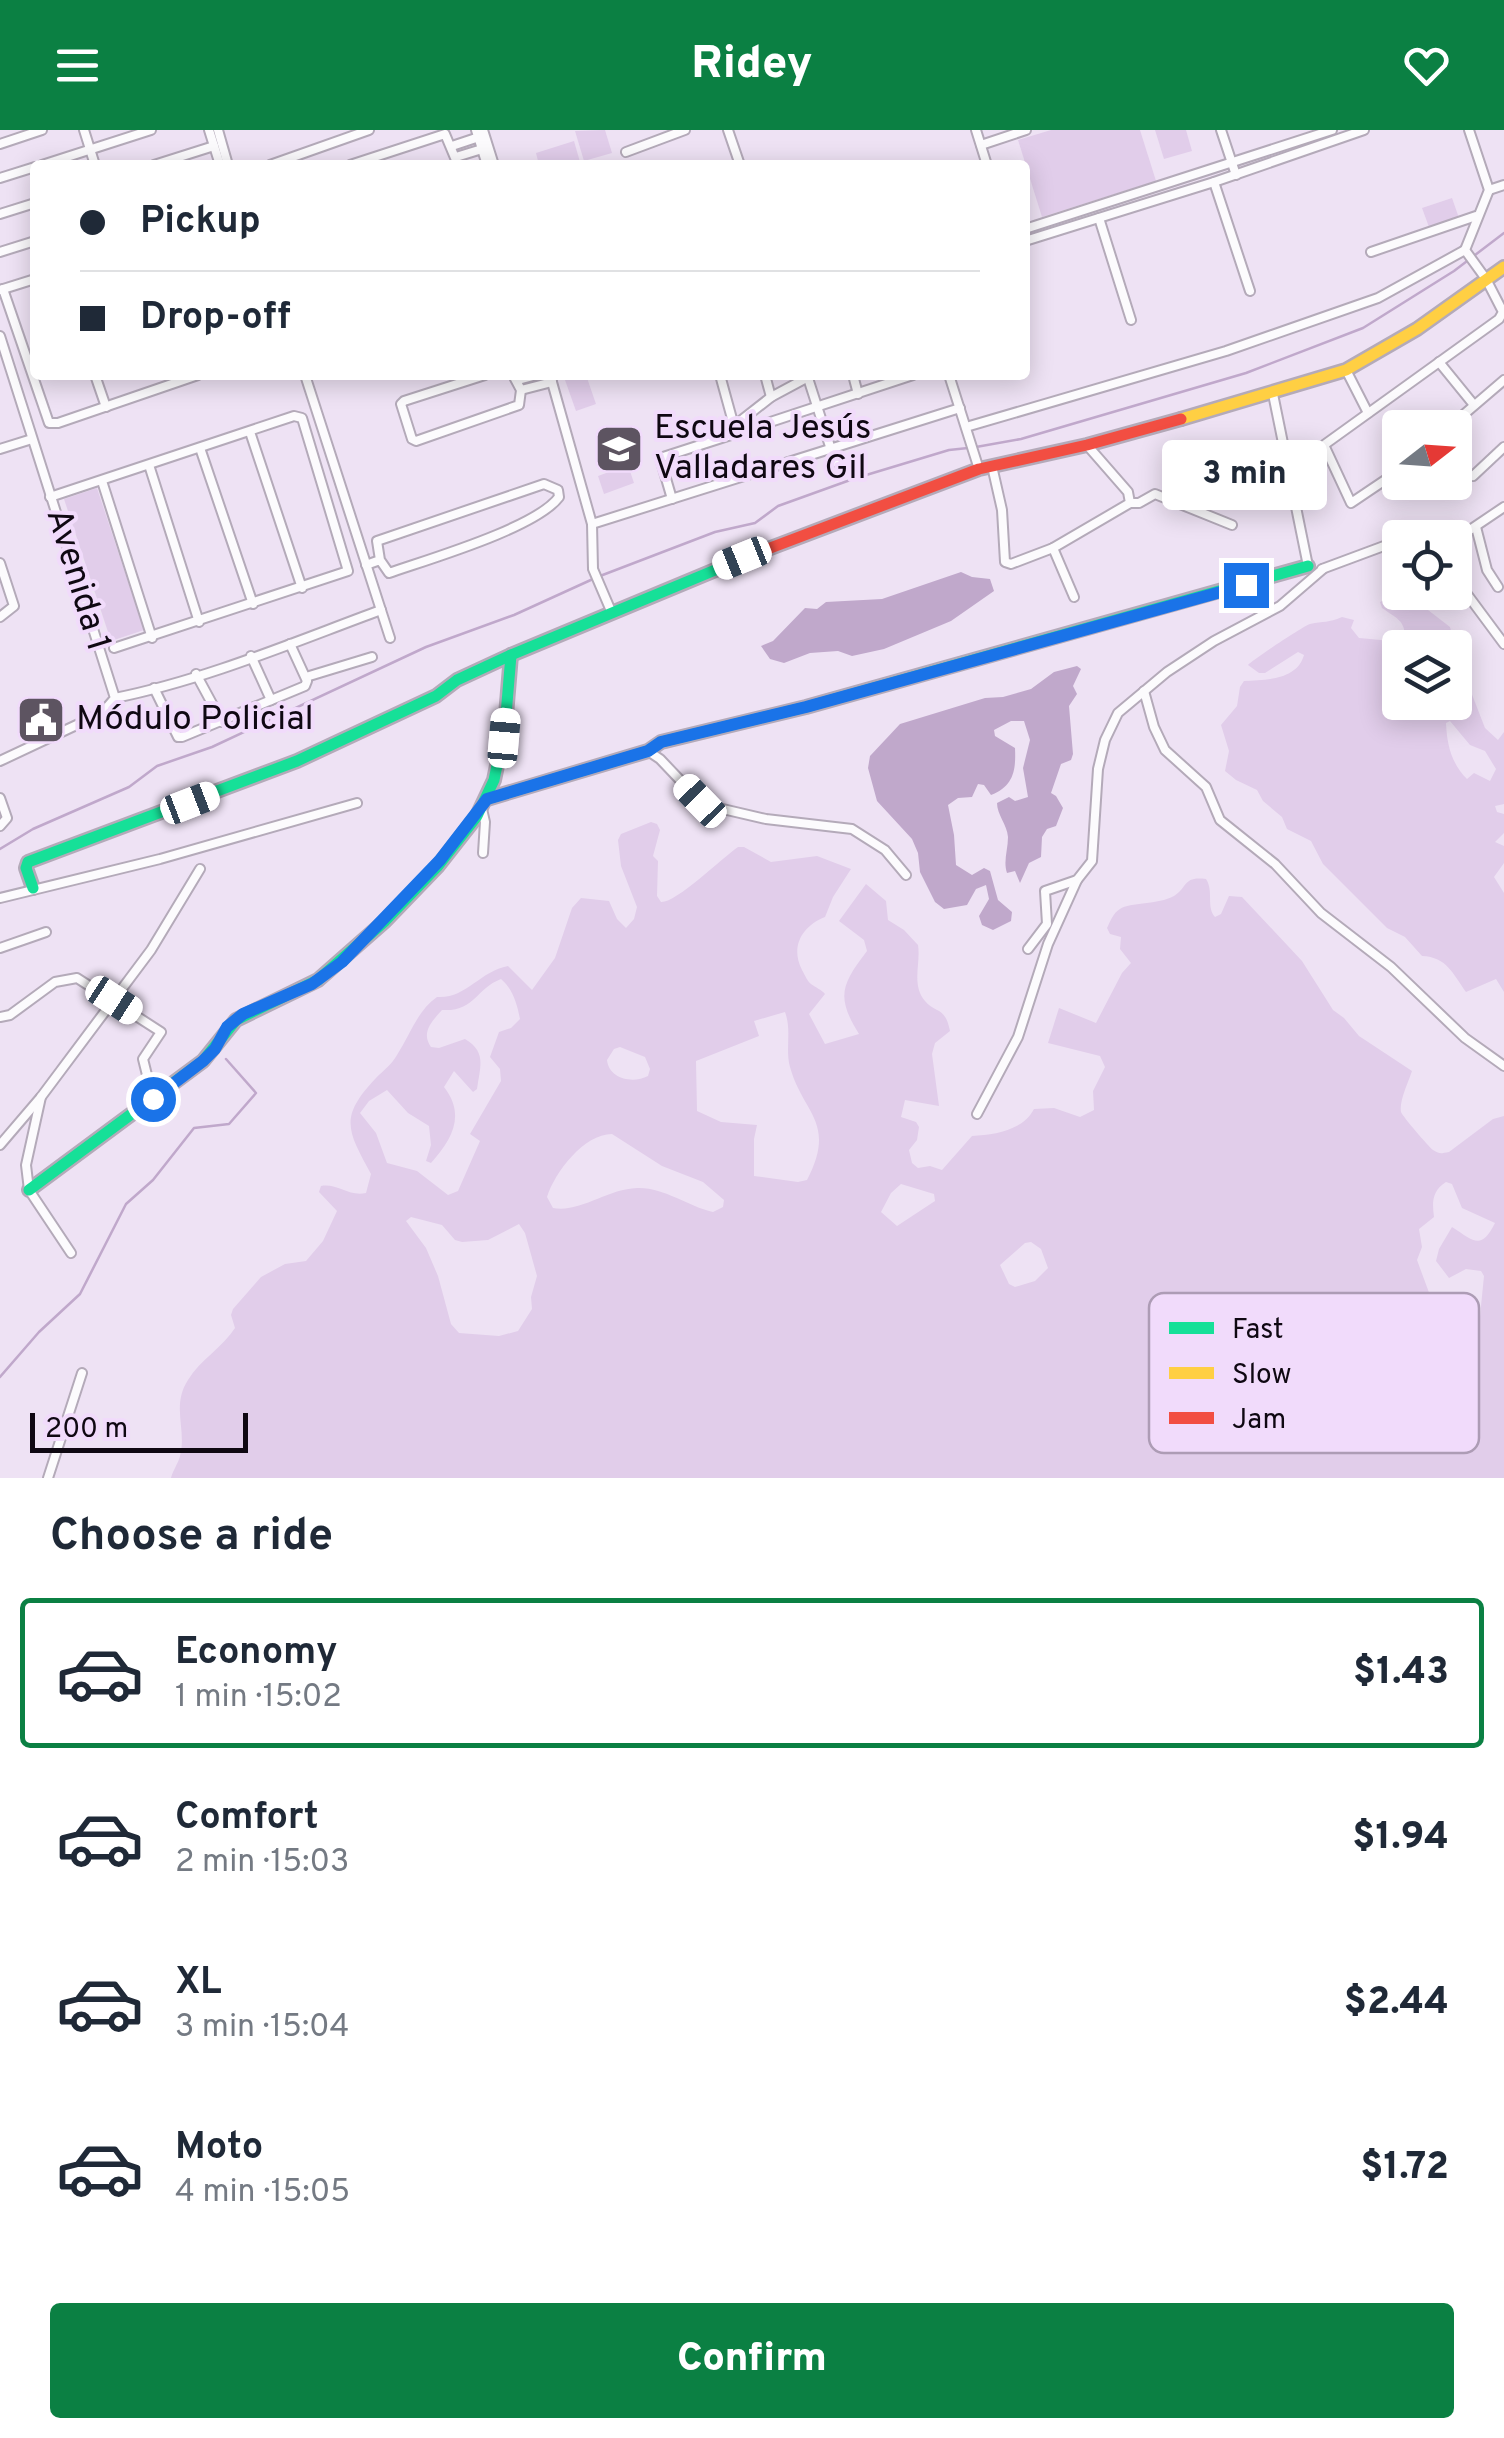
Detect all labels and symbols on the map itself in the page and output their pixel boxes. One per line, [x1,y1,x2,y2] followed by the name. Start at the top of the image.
[654,407,872,491] place label: Escuela Jesús Valladares Gil
[1382,410,1472,500] north arrow
[593,423,645,475] school or university icon: Escuela Jesús Valladares Gil
[1164,440,1328,510] callout: 3 min
[34,503,120,657] street label: Avenida 1
[709,533,775,583] car
[1224,563,1269,608] route end
[15,694,67,746] public building icon: Módulo Policial
[76,698,314,742] place label: Módulo Policial
[486,707,522,769] car
[668,769,732,833] car
[157,778,223,828] car
[81,971,147,1029] car
[131,1077,176,1122] route start
[1149,1293,1479,1453] legend
[1232,1313,1284,1349] text: Fast
[1232,1358,1291,1394] text: Slow
[1232,1403,1286,1439] text: Jam
[30,1408,248,1452] scale bar

